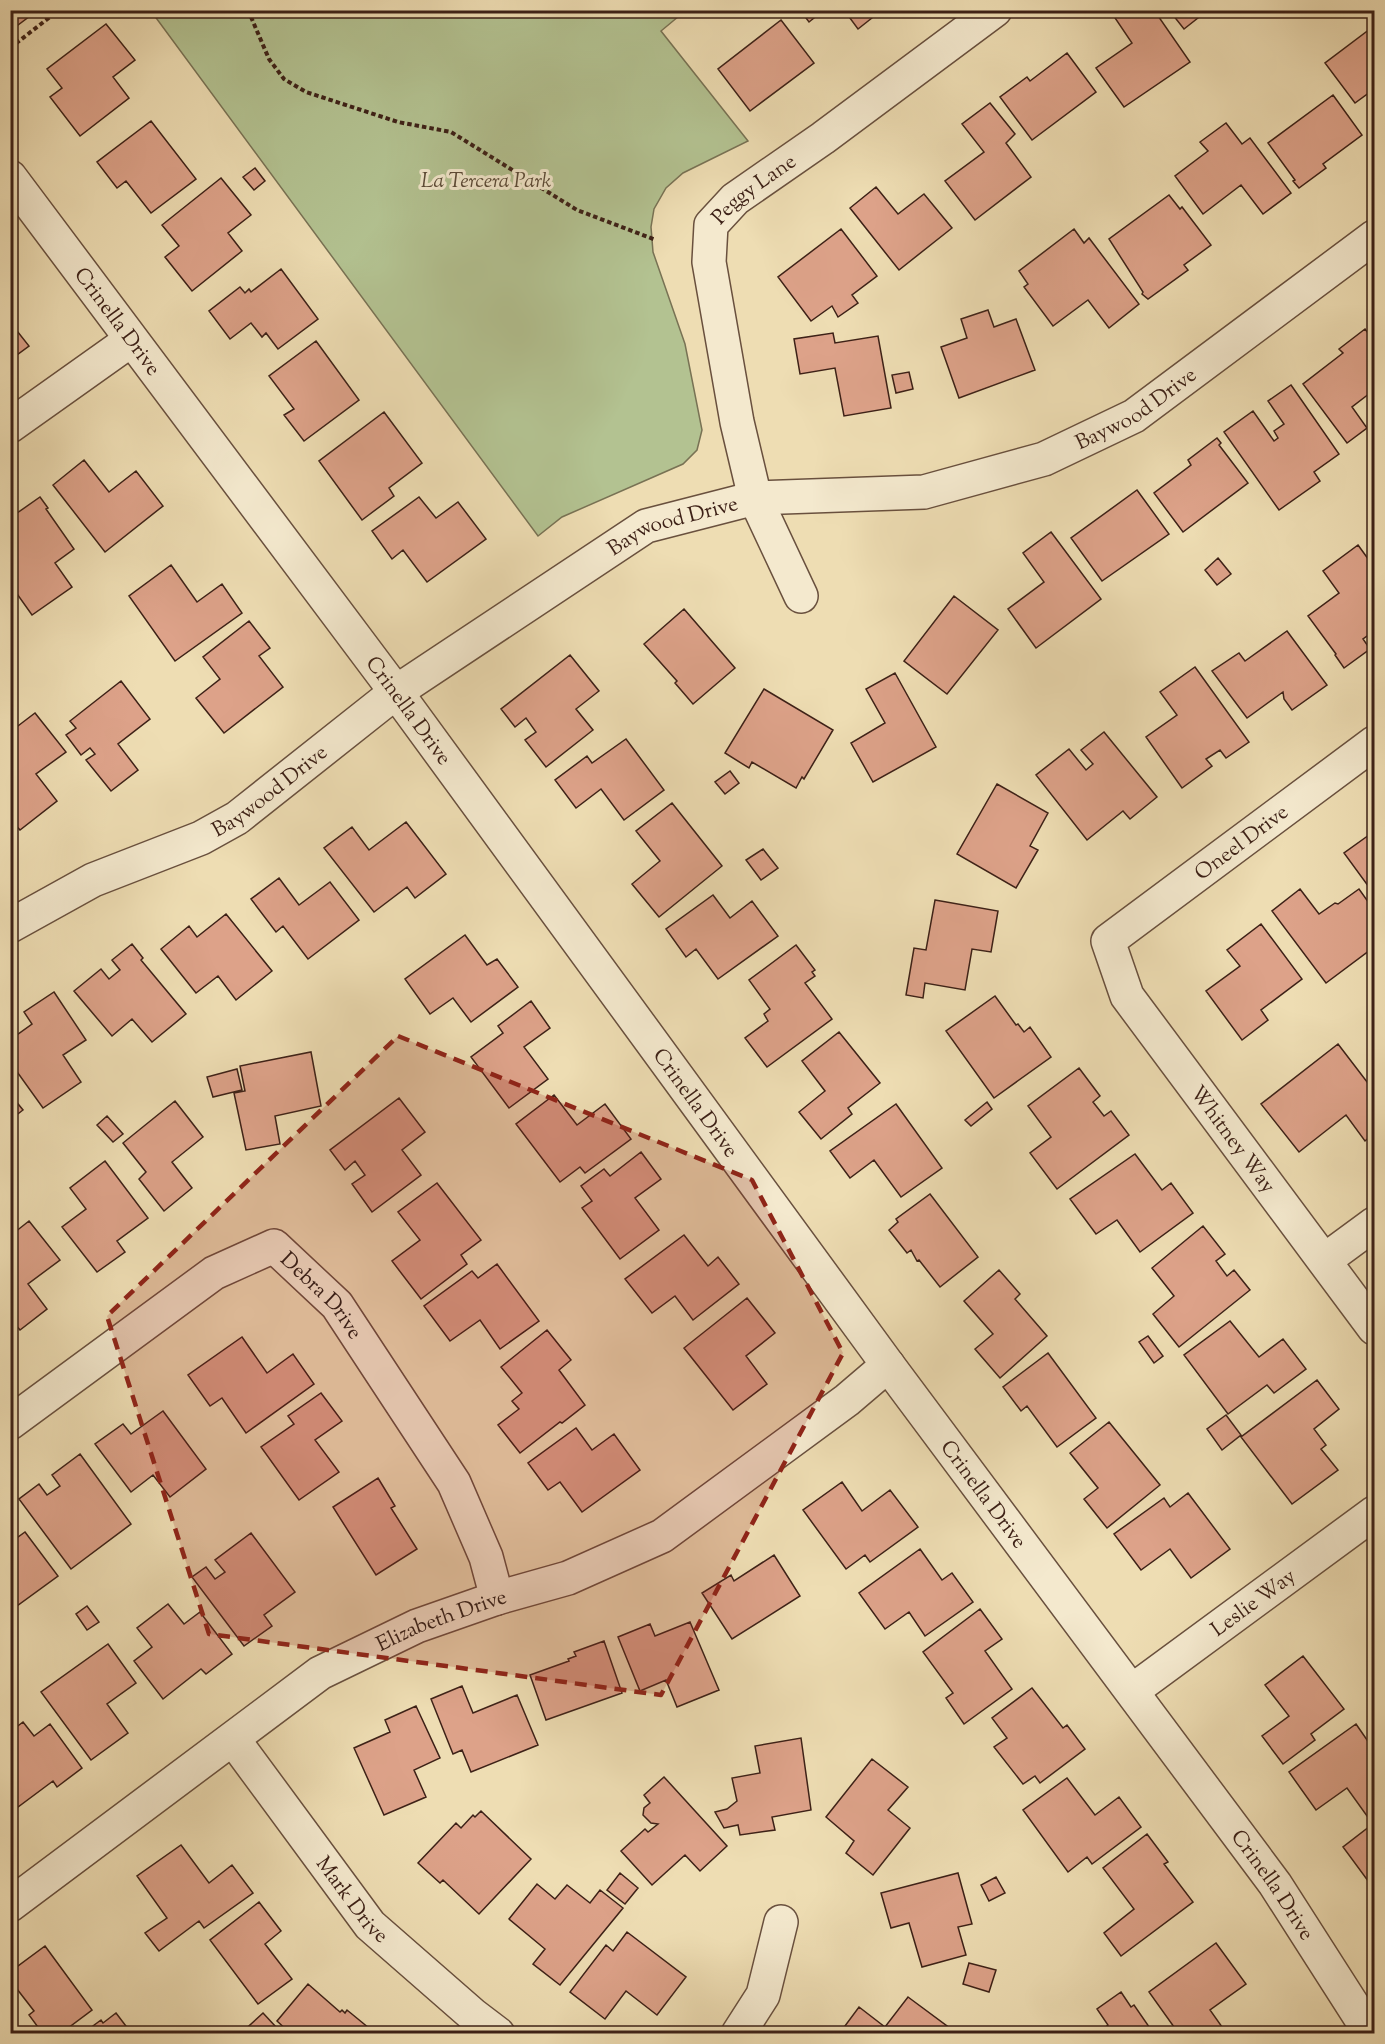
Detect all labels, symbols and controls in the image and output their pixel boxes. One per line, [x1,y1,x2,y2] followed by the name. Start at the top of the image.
[705,148,803,232] street label: Peggy Lane
[421,167,552,197] park label: La Tercera Park
[66,262,167,383] street label: Crinella Drive
[1071,361,1204,459] street label: Baywood Drive
[602,490,741,564] street label: Baywood Drive
[357,651,458,772] street label: Crinella Drive
[207,739,335,846] street label: Baywood Drive
[1189,798,1295,889] street label: Oneel Drive
[644,1043,745,1164] street label: Crinella Drive
[1182,1080,1282,1201] street label: Whitney Way
[272,1246,369,1346] street label: Debra Drive
[932,1434,1033,1556] street label: Crinella Drive
[1205,1562,1303,1645] street label: Leslie Way
[372,1583,510,1660] street label: Elizabeth Drive
[1222,1824,1320,1947] street label: Crinella Drive
[307,1851,394,1951] street label: Mark Drive

